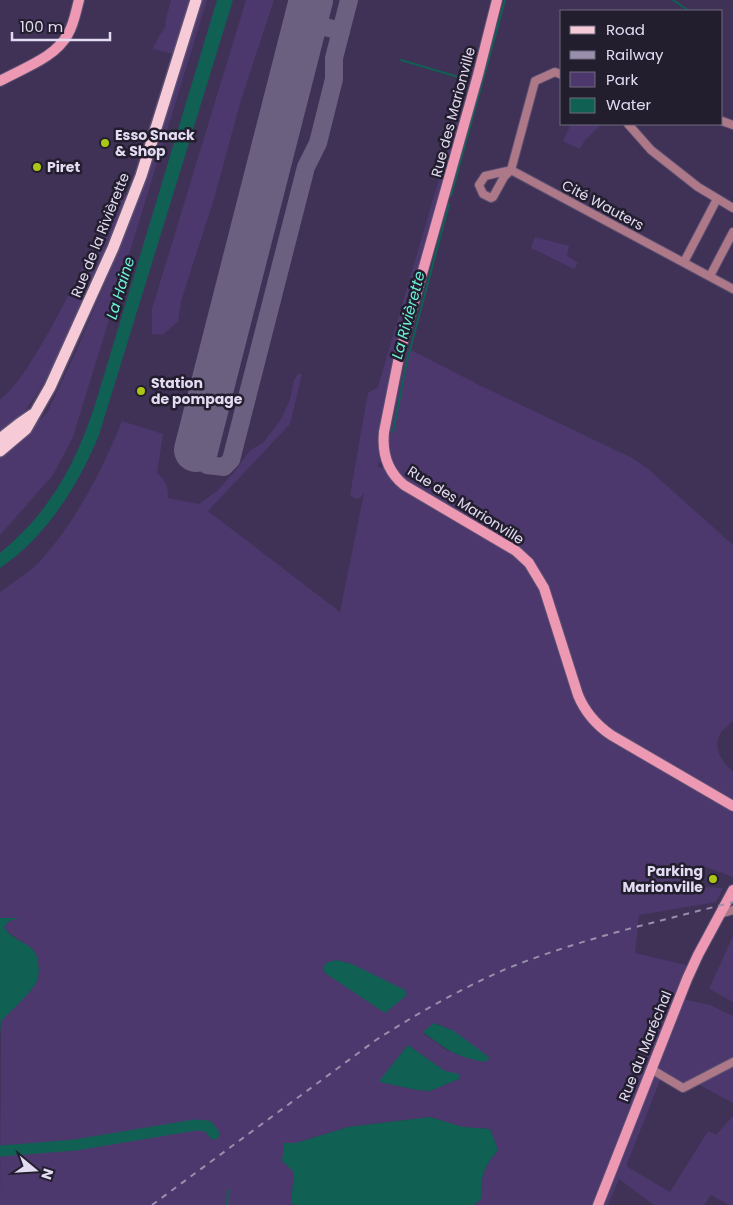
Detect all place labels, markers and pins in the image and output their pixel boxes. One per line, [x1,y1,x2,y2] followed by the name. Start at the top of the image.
[115,125,195,161] place label: Esso Snack & Shop
[99,137,111,149] marker: Esso Snack & Shop
[47,157,80,177] place label: Piret
[31,161,43,173] marker: Piret
[151,373,243,409] place label: Station de pompage
[135,385,147,397] marker: Station de pompage
[622,861,703,897] place label: Parking Marionville
[707,873,719,885] marker: Parking Marionville

